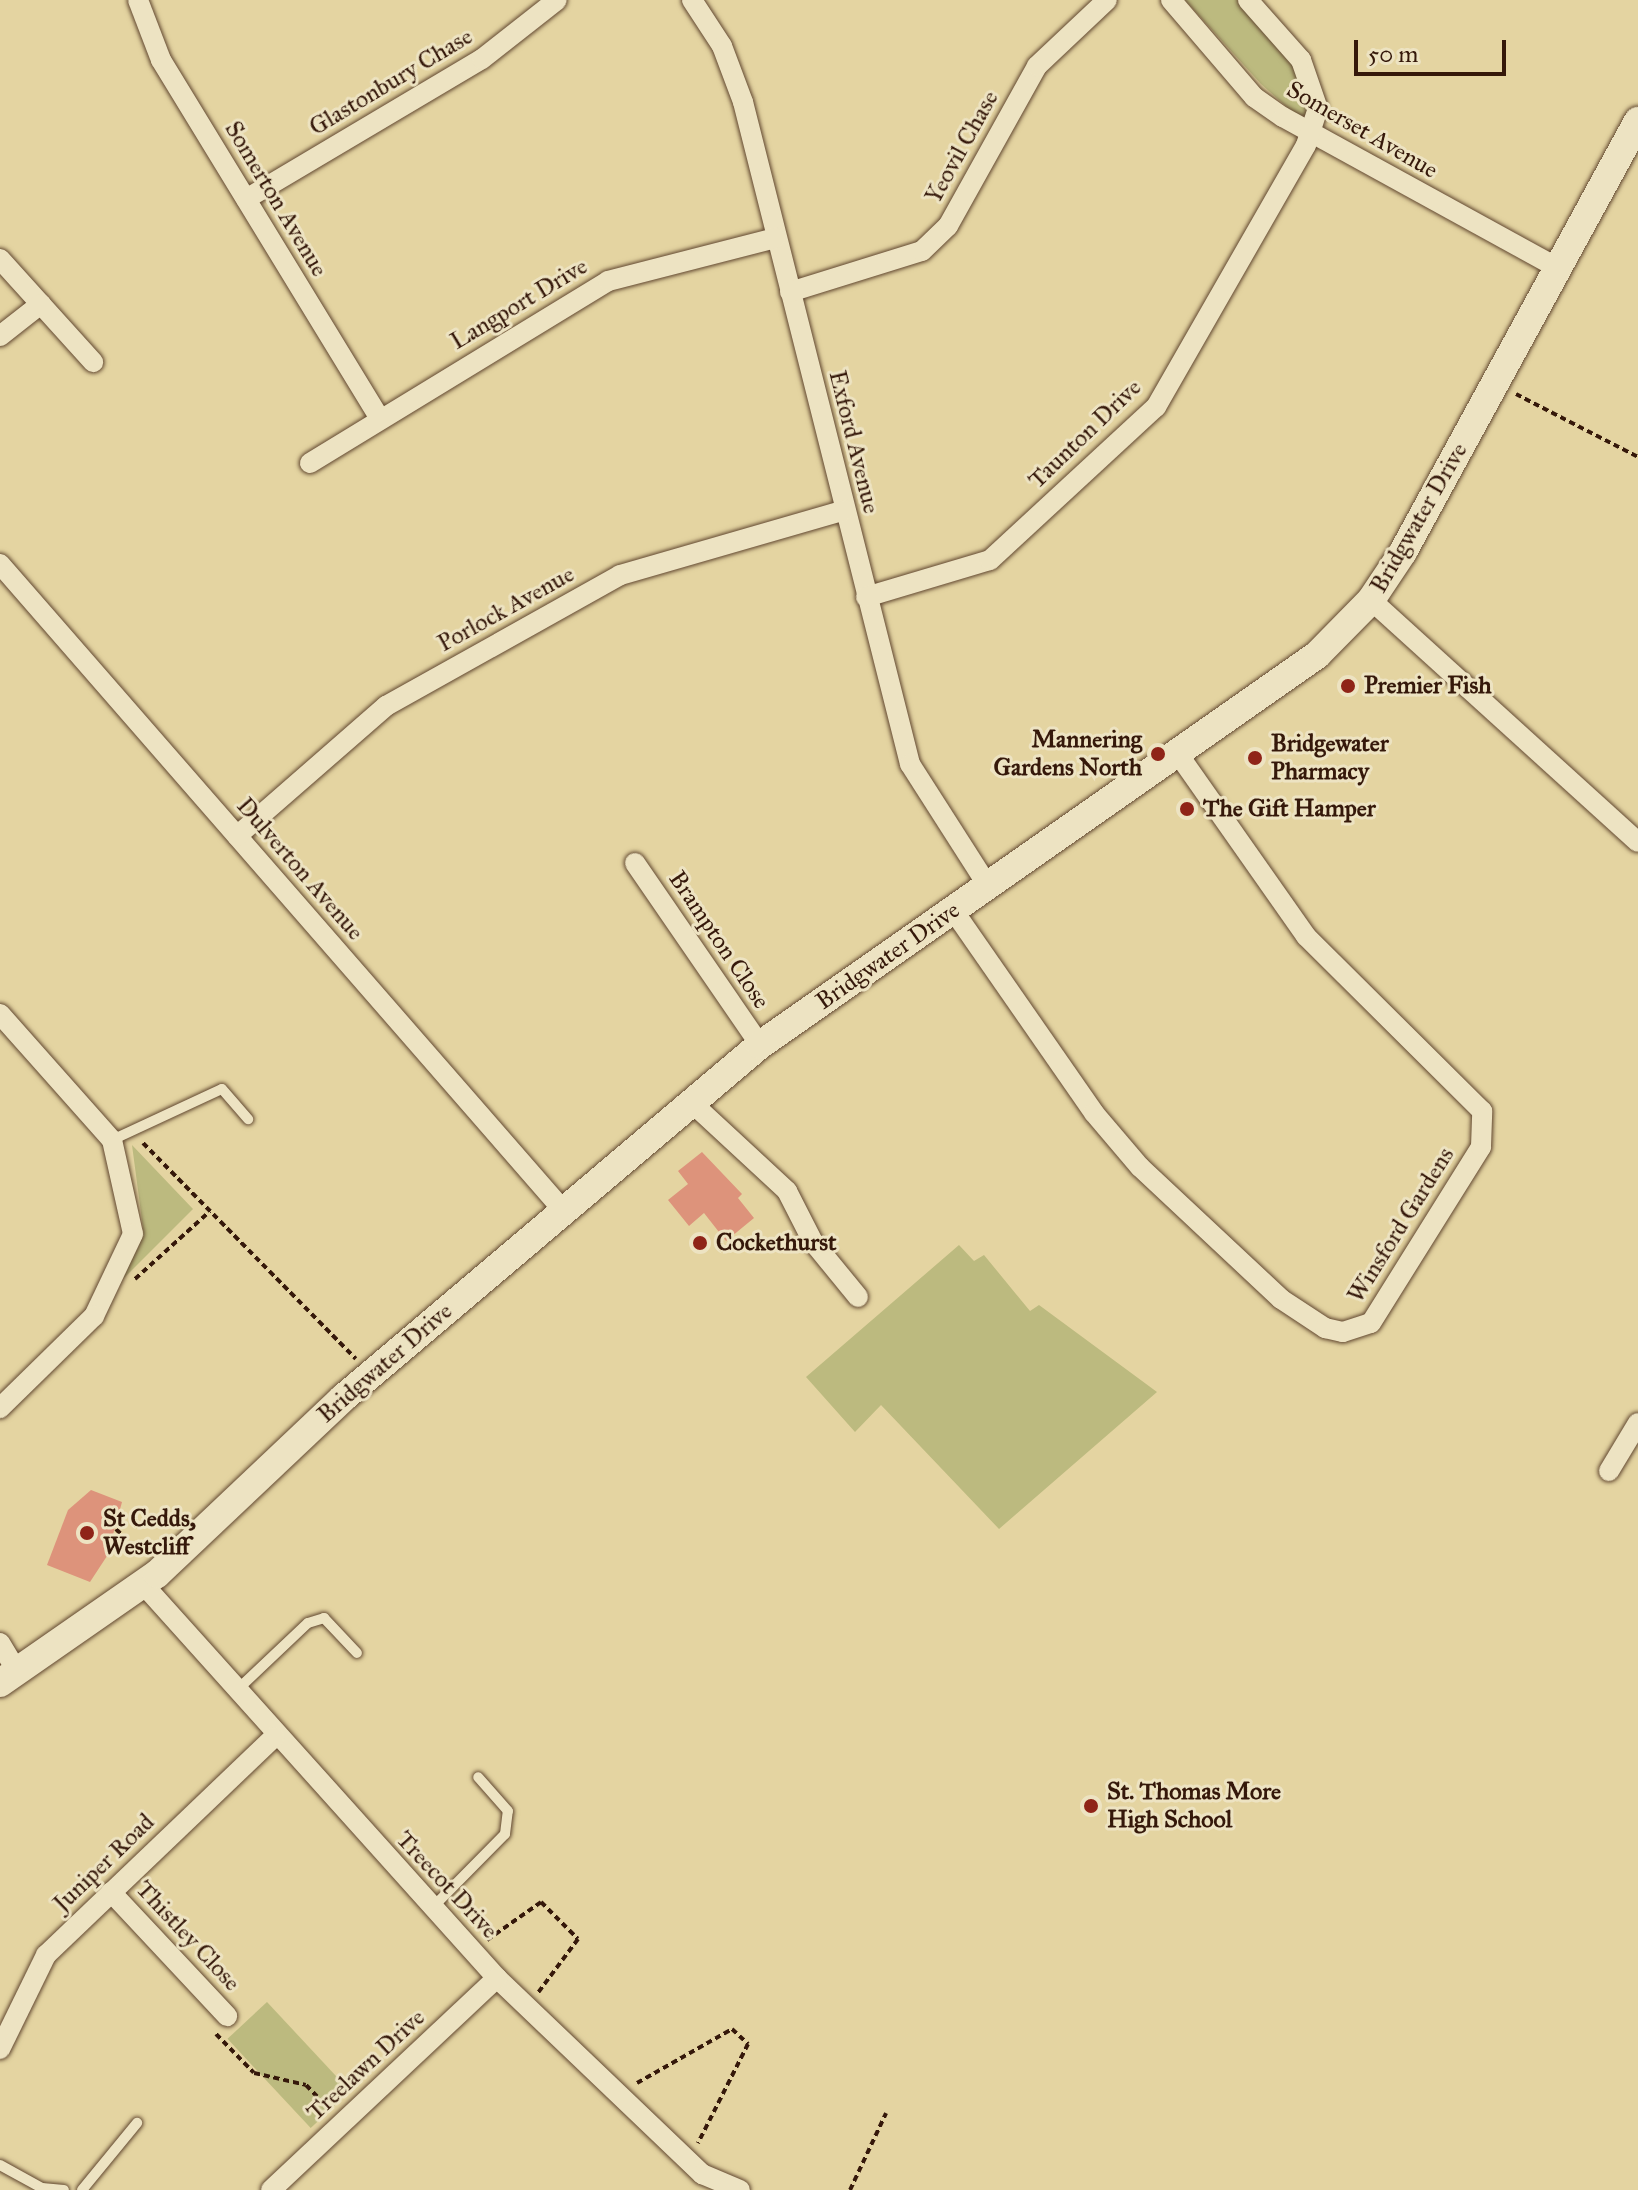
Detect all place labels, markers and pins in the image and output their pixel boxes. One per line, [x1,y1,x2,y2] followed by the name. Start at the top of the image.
[1364,672,1492,700] place label: Premier Fish
[1339,677,1357,695] marker: Premier Fish
[994,726,1142,782] place label: Mannering Gardens North
[1271,730,1389,786] place label: Bridgewater Pharmacy
[1149,745,1167,763] marker: Mannering Gardens North
[1246,749,1264,767] marker: Bridgewater Pharmacy
[1203,795,1376,823] place label: The Gift Hamper
[1178,800,1196,818] marker: The Gift Hamper
[716,1229,836,1257] place label: Cockethurst
[691,1234,709,1252] marker: Cockethurst
[103,1505,196,1561] place label: St Cedds, Westcliff
[78,1524,96,1542] marker: St Cedds, Westcliff
[1107,1778,1281,1834] place label: St. Thomas More High School
[1082,1797,1100,1815] marker: St. Thomas More High School

